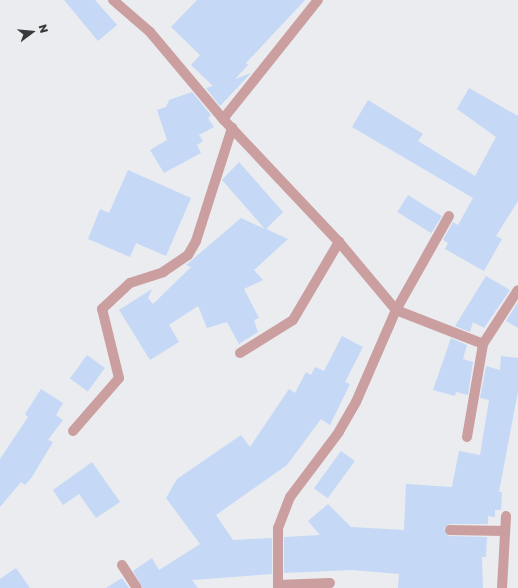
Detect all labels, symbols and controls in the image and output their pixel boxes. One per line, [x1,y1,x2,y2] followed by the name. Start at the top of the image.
[12,12,52,52] north arrow
[37,23,51,34] text: N

